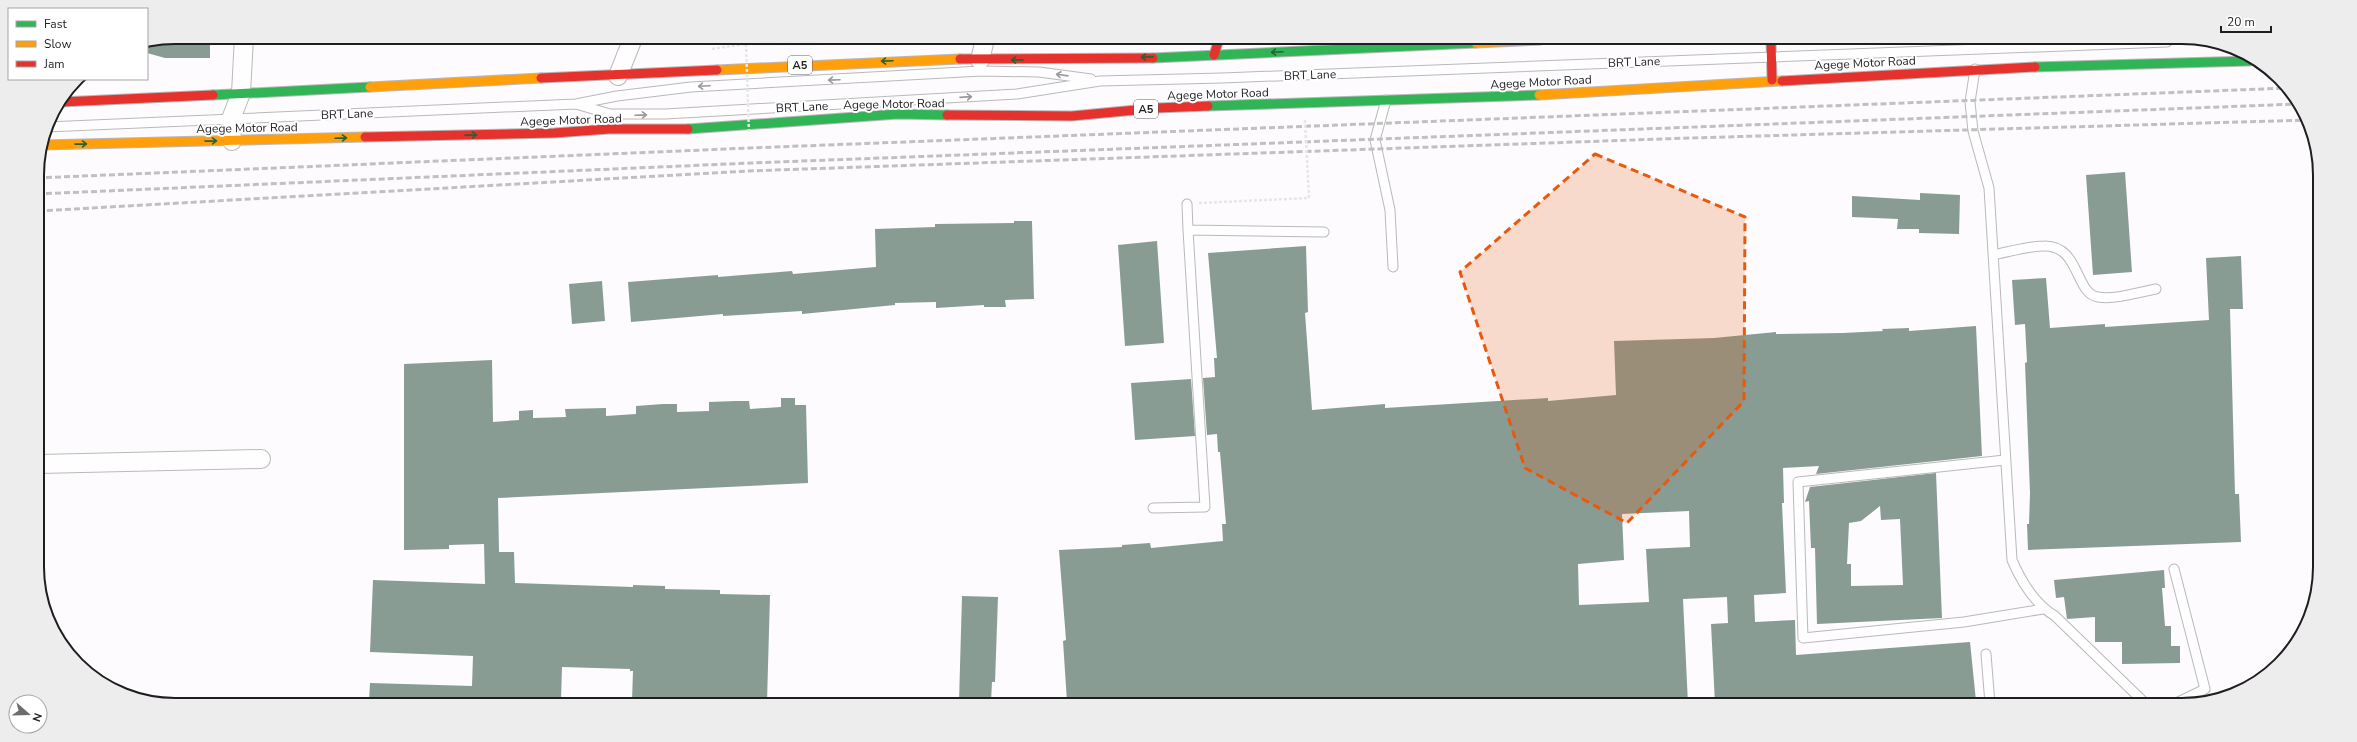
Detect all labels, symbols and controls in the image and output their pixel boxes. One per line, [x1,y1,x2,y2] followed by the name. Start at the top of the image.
[8,8,148,80] legend
[2221,8,2271,34] scale bar
[2227,14,2255,30] text: 20 m
[44,16,67,32] text: Fast
[44,36,72,52] text: Slow
[1271,49,1284,56] one-way arrow
[1814,52,1916,74] street label: Agege Motor Road
[1141,53,1154,61] one-way arrow
[1608,53,1660,71] street label: BRT Lane
[43,56,65,72] text: Jam
[788,56,812,74] road number: A5
[1011,56,1024,63] one-way arrow
[881,58,894,65] one-way arrow
[1284,66,1336,84] street label: BRT Lane
[1056,71,1069,79] one-way arrow
[1490,71,1592,93] street label: Agege Motor Road
[828,76,841,84] one-way arrow
[698,82,711,90] one-way arrow
[1167,84,1269,104] street label: Agege Motor Road
[959,93,972,100] one-way arrow
[843,95,945,113] street label: Agege Motor Road
[775,98,829,116] street label: BRT Lane
[1134,100,1158,118] road number: A5
[321,105,373,123] street label: BRT Lane
[520,110,622,130] street label: Agege Motor Road
[634,111,647,119] one-way arrow
[196,119,298,137] street label: Agege Motor Road
[464,131,477,138] one-way arrow
[334,134,347,142] one-way arrow
[204,138,217,145] one-way arrow
[74,140,87,148] one-way arrow
[8,694,48,734] north arrow
[28,711,45,724] text: N

